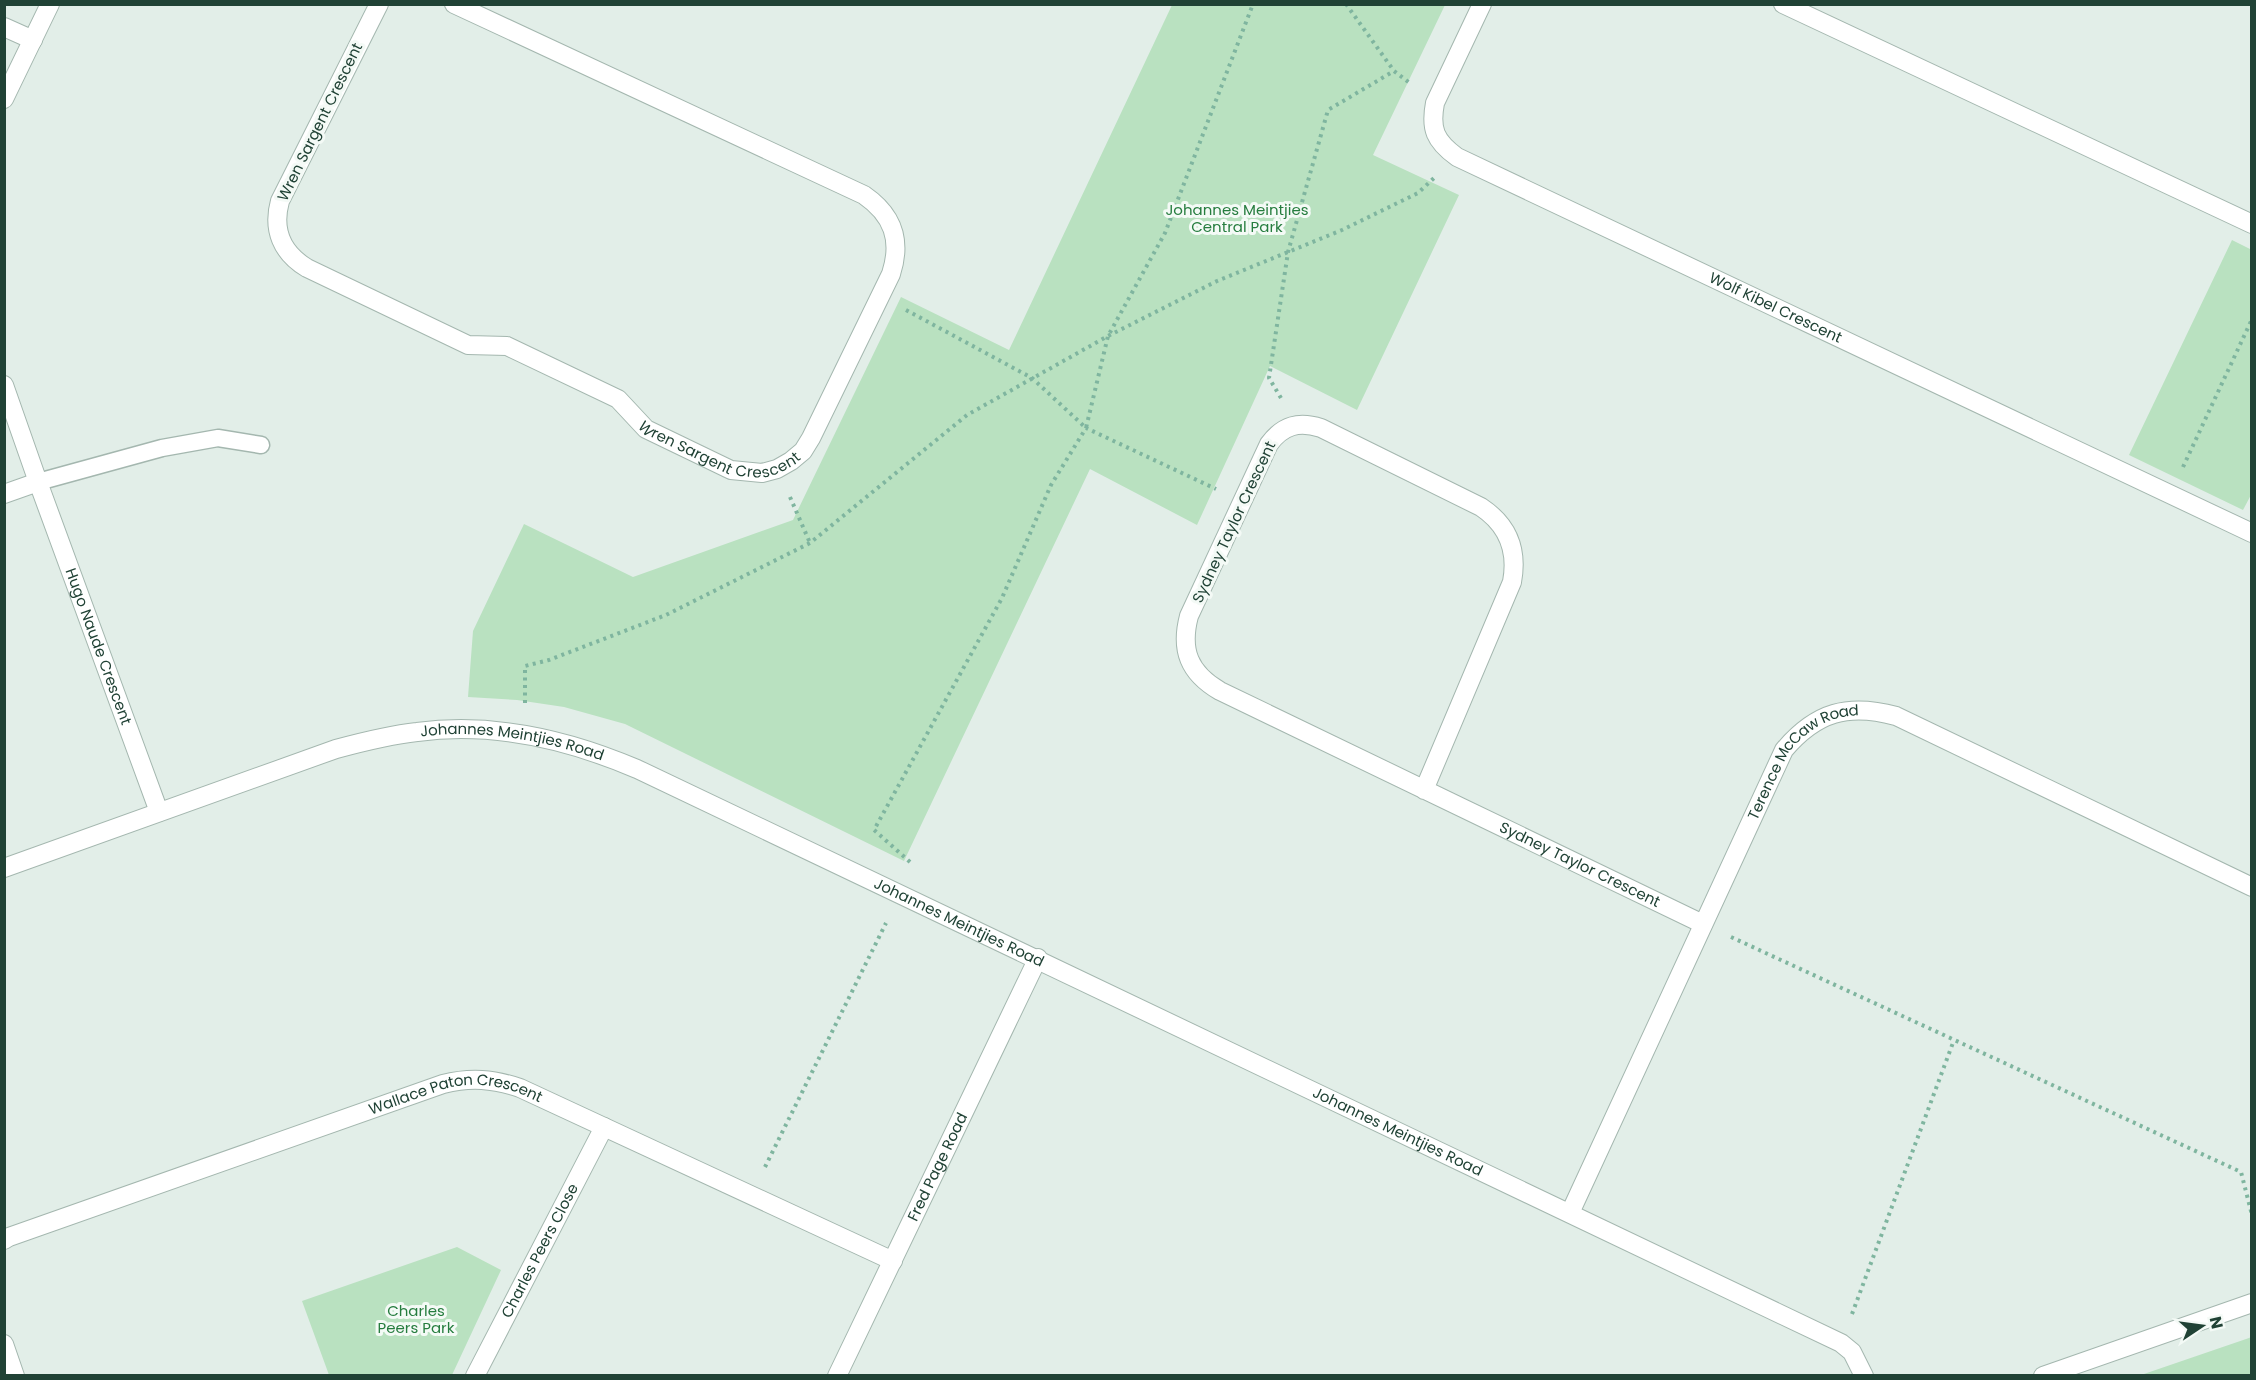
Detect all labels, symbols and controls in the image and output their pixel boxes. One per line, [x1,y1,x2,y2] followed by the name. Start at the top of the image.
[272,39,367,205] street label: Wren Sargent Crescent
[1165,199,1309,237] park label: Johannes Meintjies Central Park
[1706,267,1846,348] street label: Wolf Kibel Crescent
[634,416,805,483] street label: Wren Sargent Crescent
[1187,438,1280,606] street label: Sydney Taylor Crescent
[60,565,137,728] street label: Hugo Naude Crescent
[1742,699,1859,823] street label: Terence McCaw Road
[419,718,607,765] street label: Johannes Meintjies Road
[1496,816,1664,912] street label: Sydney Taylor Crescent
[871,872,1048,972] street label: Johannes Meintjies Road
[366,1069,546,1119] street label: Wallace Paton Crescent
[1309,1082,1487,1181] street label: Johannes Meintjies Road
[902,1109,972,1224] street label: Fred Page Road
[496,1180,583,1321] street label: Charles Peers Close
[2172,1296,2232,1356] north arrow
[378,1300,455,1338] park label: Charles Peers Park
[2204,1314,2229,1331] text: N

